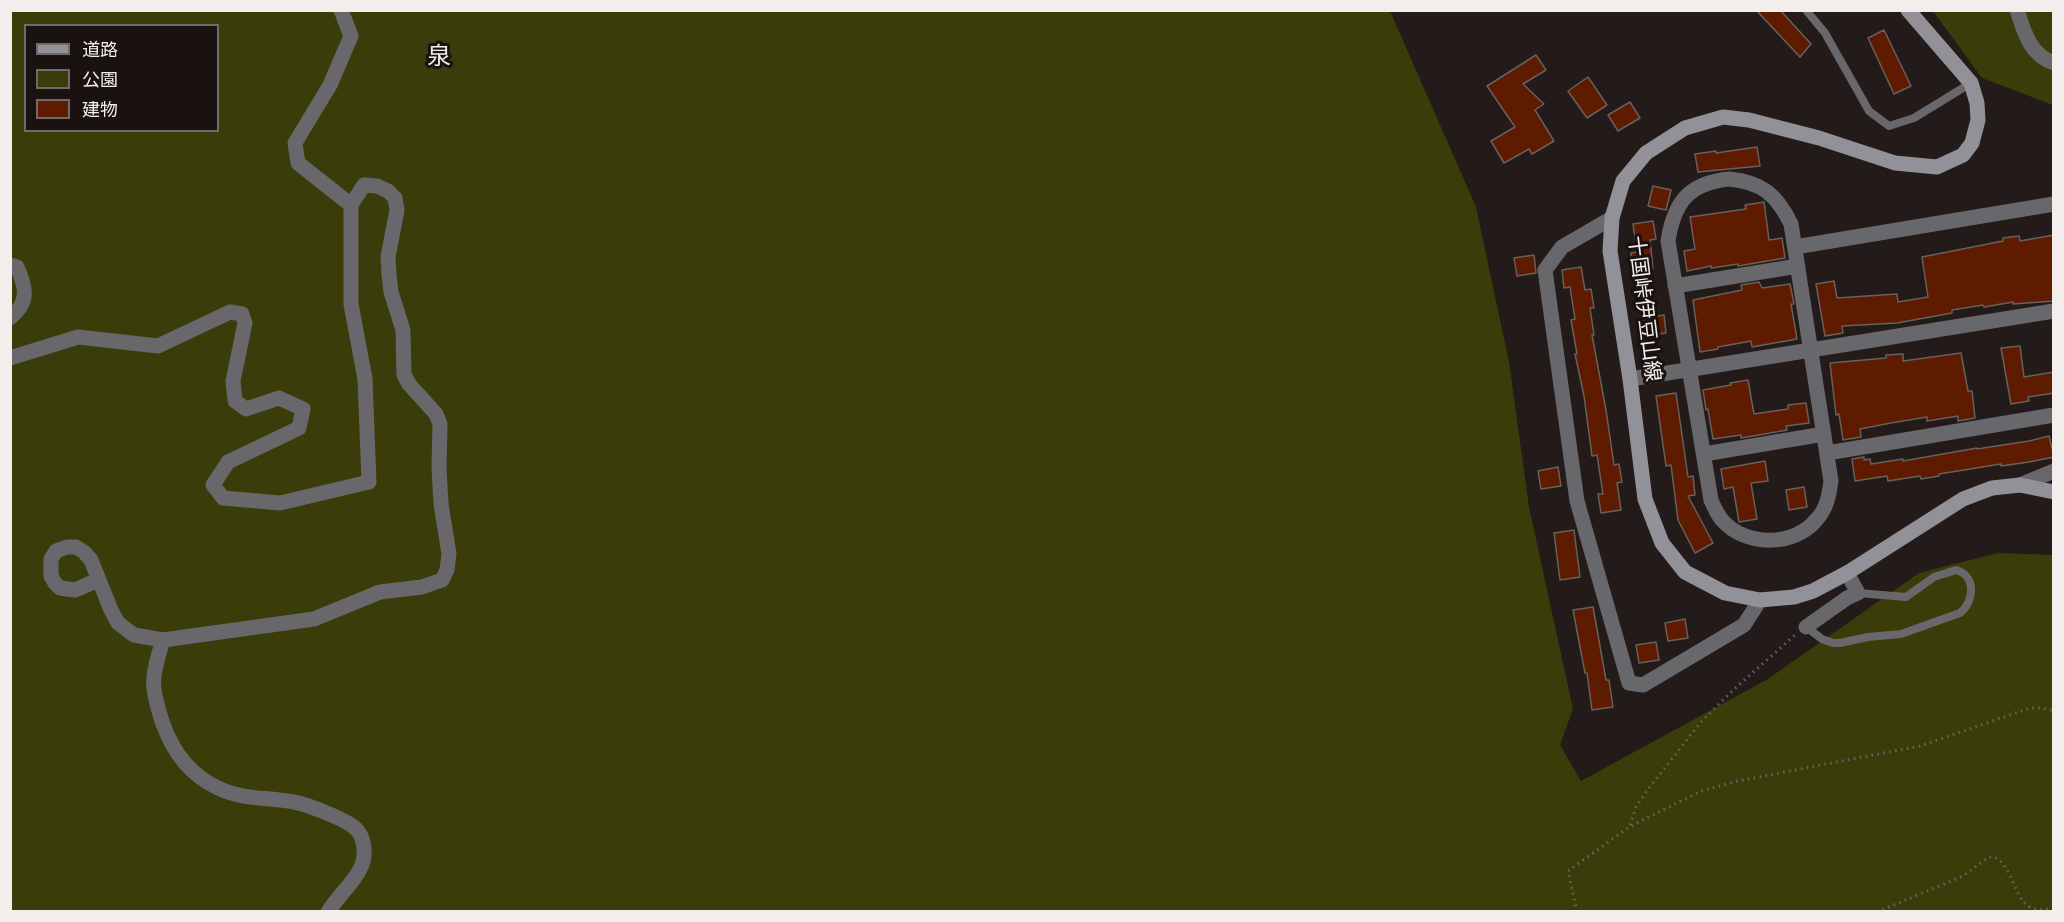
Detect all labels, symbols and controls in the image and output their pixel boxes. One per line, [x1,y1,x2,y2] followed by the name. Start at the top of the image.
[24,24,219,132] legend
[82,37,118,64] text: 道路
[427,45,451,73] district label: 泉
[82,67,118,94] text: 公園
[82,97,118,124] text: 建物
[1621,235,1663,383] street label: 十国峠伊豆山線

